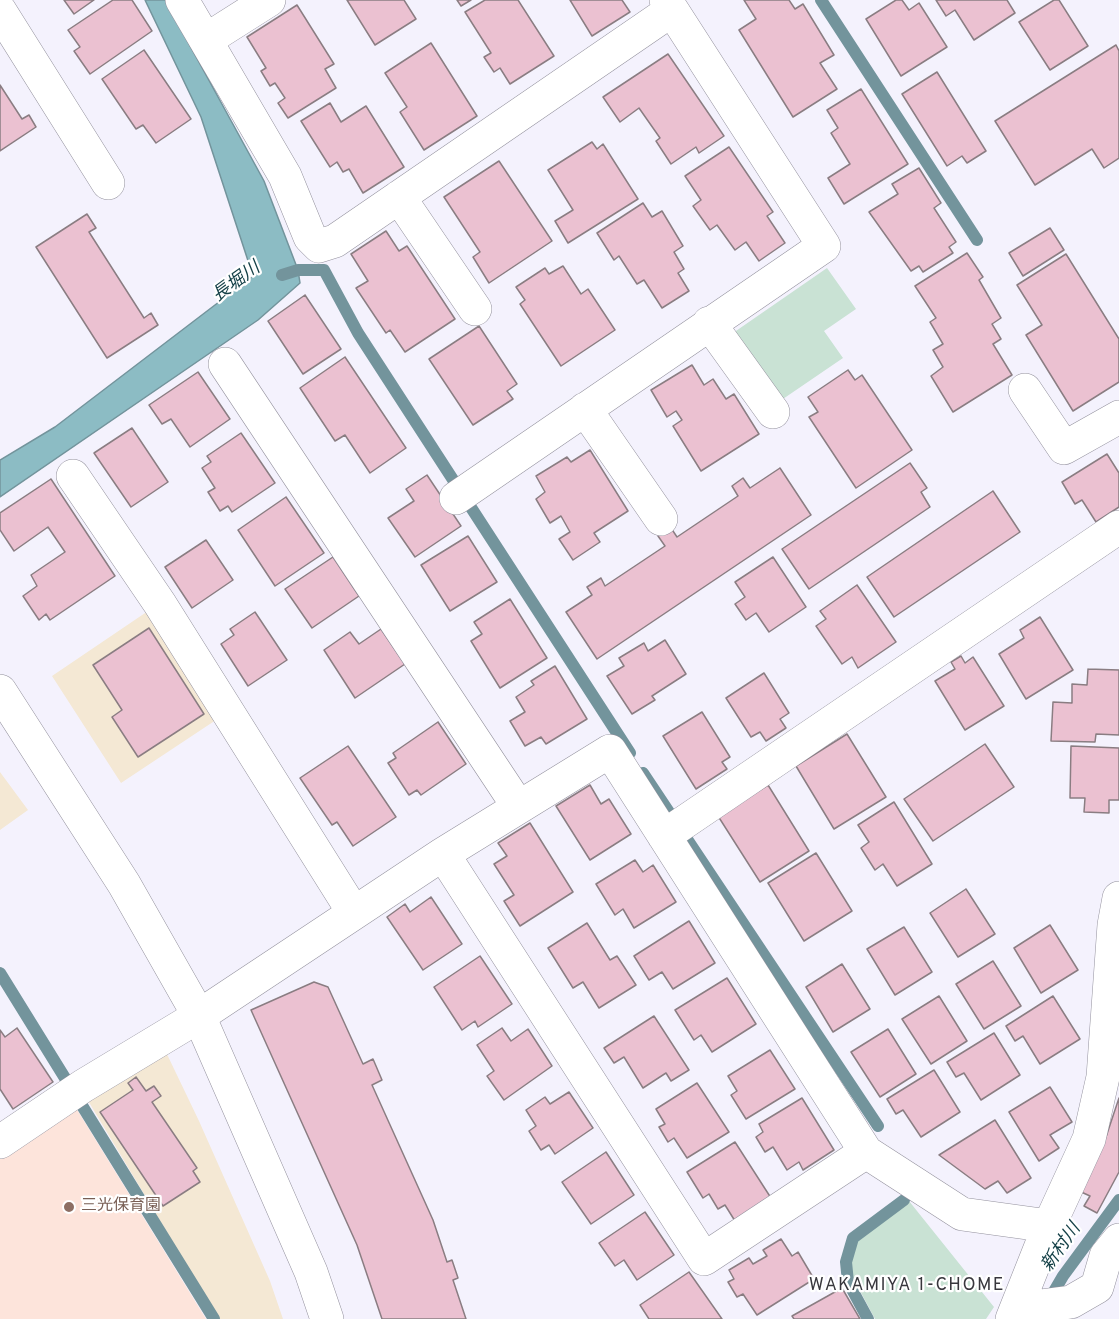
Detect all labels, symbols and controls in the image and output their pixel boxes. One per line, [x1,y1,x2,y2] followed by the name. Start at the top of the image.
[209,258,265,308] water label: 長堀川
[81,1197,161,1217] place label: 三光保育園
[62,1200,76,1214] marker: 三光保育園
[1038,1220,1086,1276] water label: 新村川
[809,1275,1005,1297] district label: WAKAMIYA 1-CHOME

